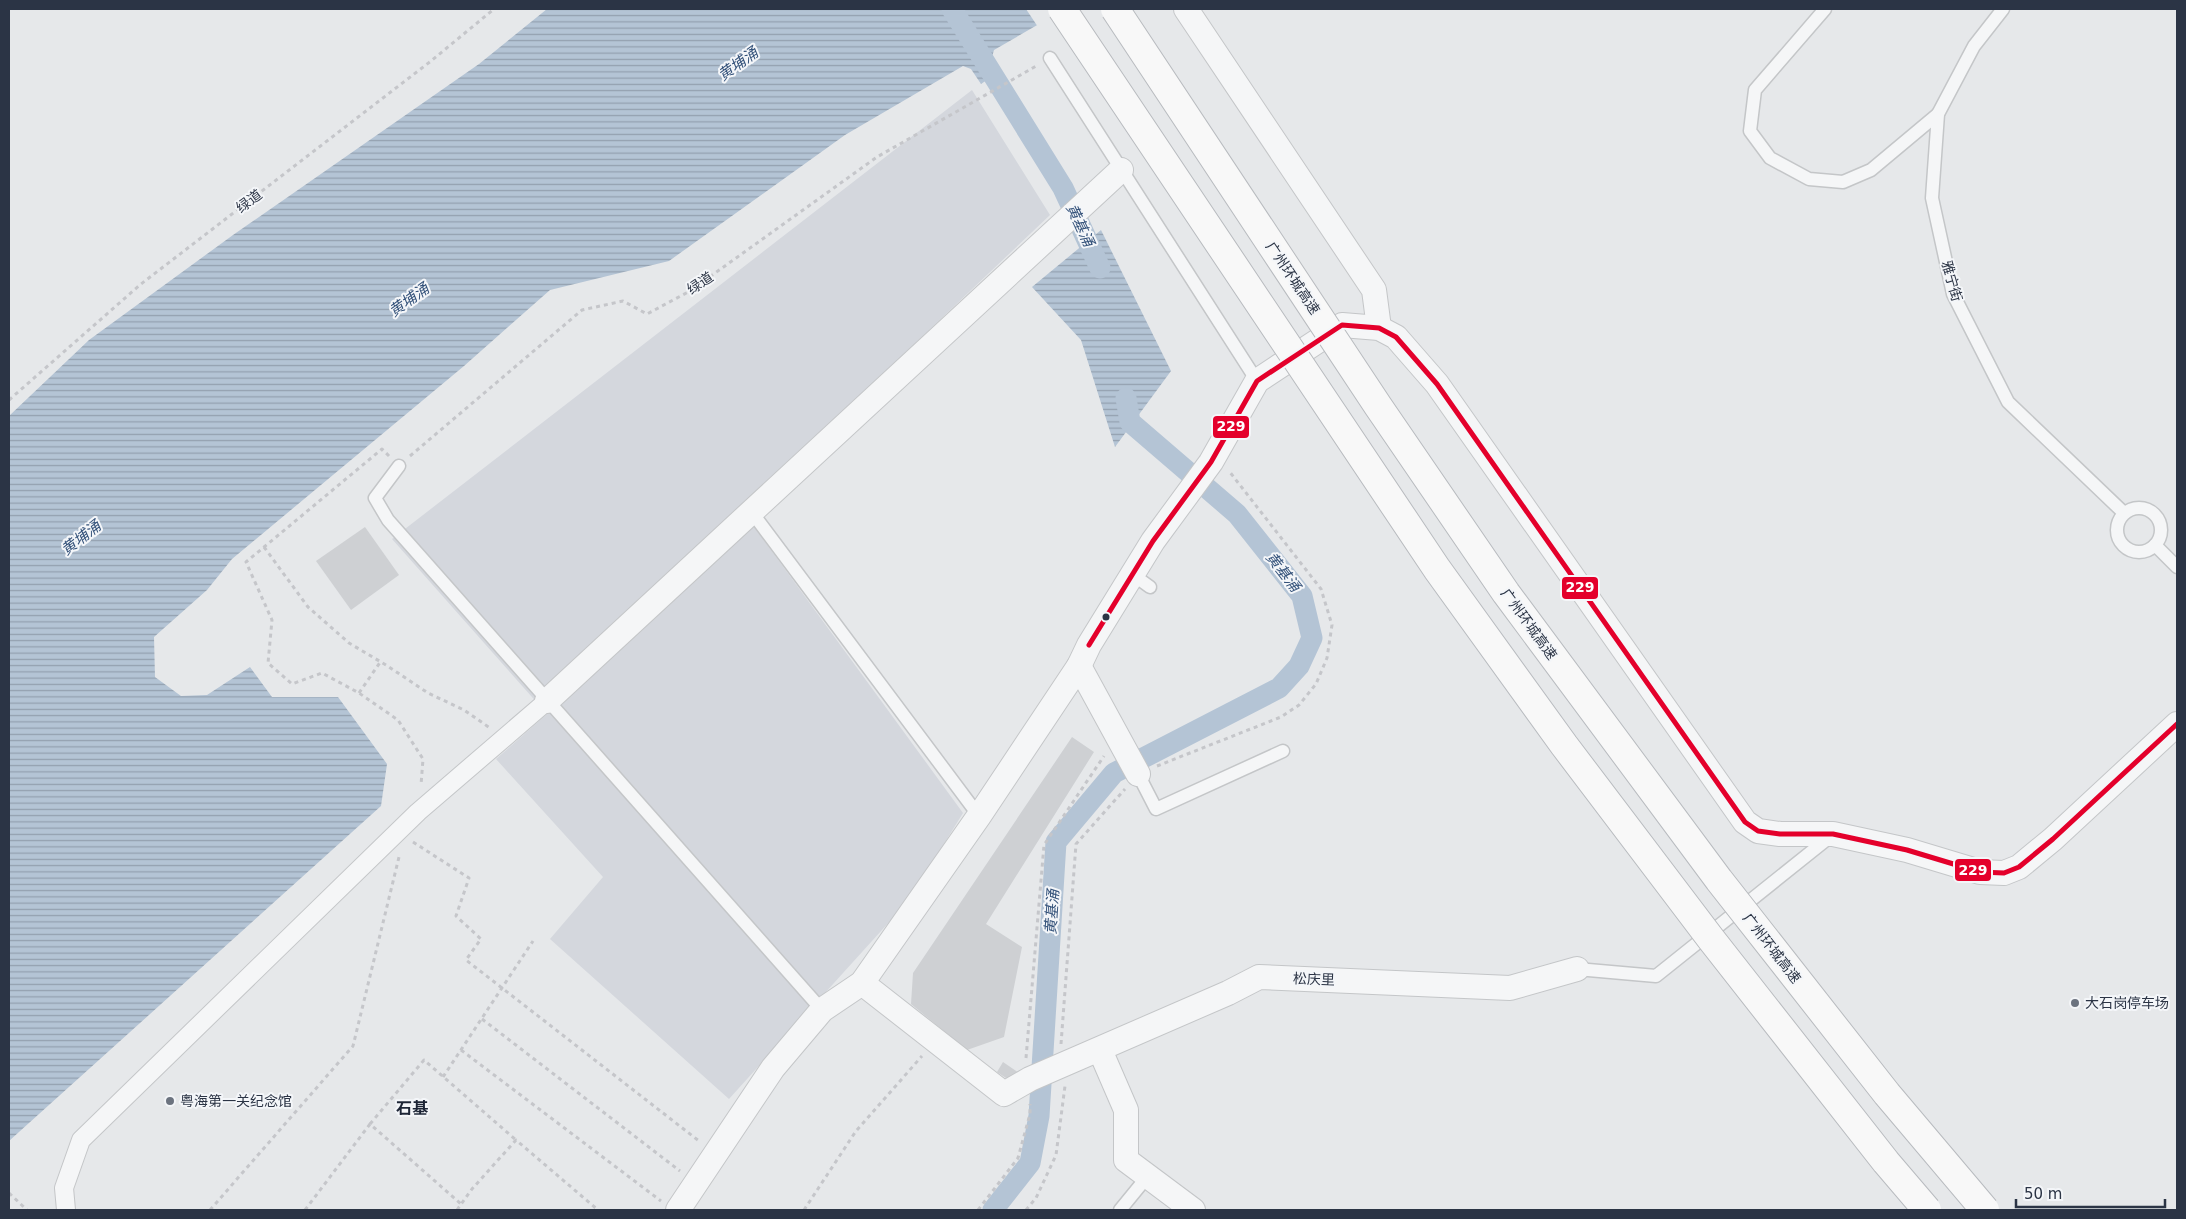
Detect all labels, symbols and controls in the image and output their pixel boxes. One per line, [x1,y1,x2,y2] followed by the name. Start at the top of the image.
[715,42,763,85] water label: 黄埔涌
[233,186,265,216] street label: 绿道
[1062,201,1099,251] water label: 黄基涌
[1263,239,1323,317] street label: 广州环城高速
[1939,259,1965,303] street label: 雅宁街
[684,269,716,297] street label: 绿道
[386,278,434,321] water label: 黄埔涌
[1212,415,1250,439] line badge: 229
[1216,418,1246,434] text: 229
[58,516,106,559] water label: 黄埔涌
[1262,549,1305,597] water label: 黄基涌
[1561,576,1599,600] line badge: 229
[1565,579,1595,595] text: 229
[1498,585,1560,663] street label: 广州环城高速
[1101,612,1111,622] unlabelled marker
[1954,858,1992,882] line badge: 229
[1958,862,1988,878] text: 229
[1041,887,1063,935] water label: 黄基涌
[1740,910,1804,986] street label: 广州环城高速
[1293,970,1335,988] street label: 松庆里
[2085,995,2169,1011] place label: 大石岗停车场
[2069,997,2081,1009] marker: 大石岗停车场
[180,1093,292,1109] place label: 粤海第一关纪念馆
[164,1095,176,1107] marker: 粤海第一关纪念馆
[396,1099,429,1118] district label: 石基
[2016,1176,2165,1208] scale bar
[2024,1185,2062,1203] text: 50 m

